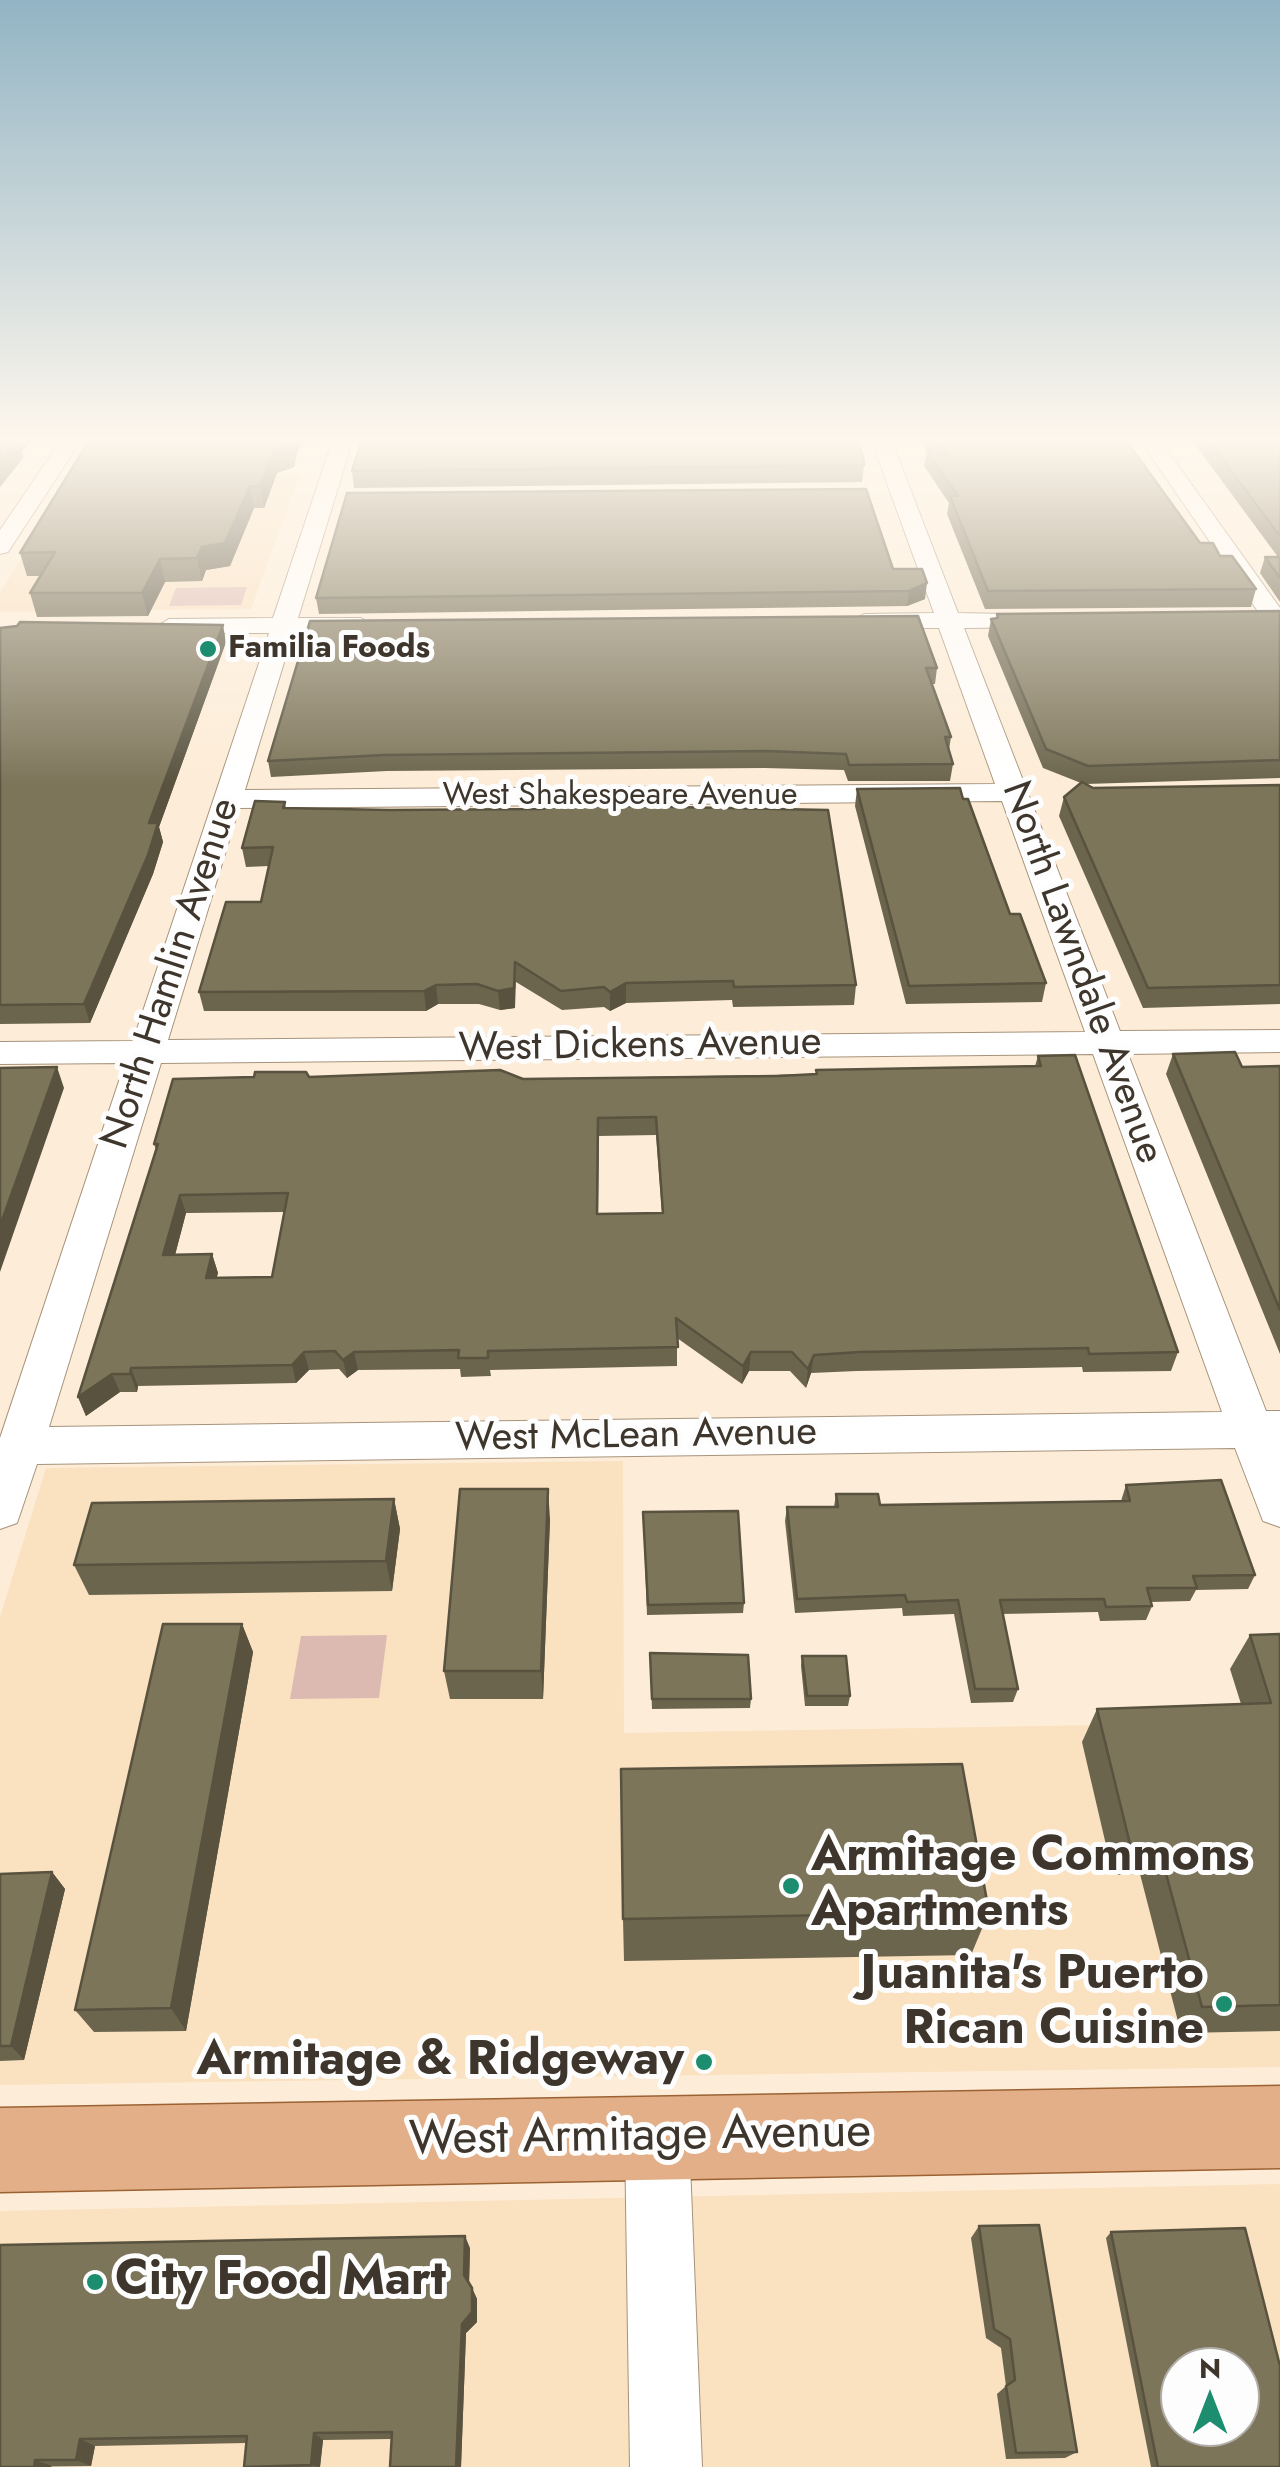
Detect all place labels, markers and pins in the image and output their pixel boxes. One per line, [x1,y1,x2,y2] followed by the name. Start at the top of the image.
[228,630,430,668] place label: Familia Foods
[197,638,219,660] marker: Familia Foods
[811,1829,1249,1942] place label: Armitage Commons Apartments
[780,1875,802,1897] marker: Armitage Commons Apartments
[861,1947,1204,2060] place label: Juanita's Puerto Rican Cuisine
[1213,1993,1235,2015] marker: Juanita's Puerto Rican Cuisine
[196,2033,684,2091] place label: Armitage & Ridgeway
[693,2051,715,2073] marker: Armitage & Ridgeway
[115,2253,446,2311] place label: City Food Mart
[84,2271,106,2293] marker: City Food Mart

